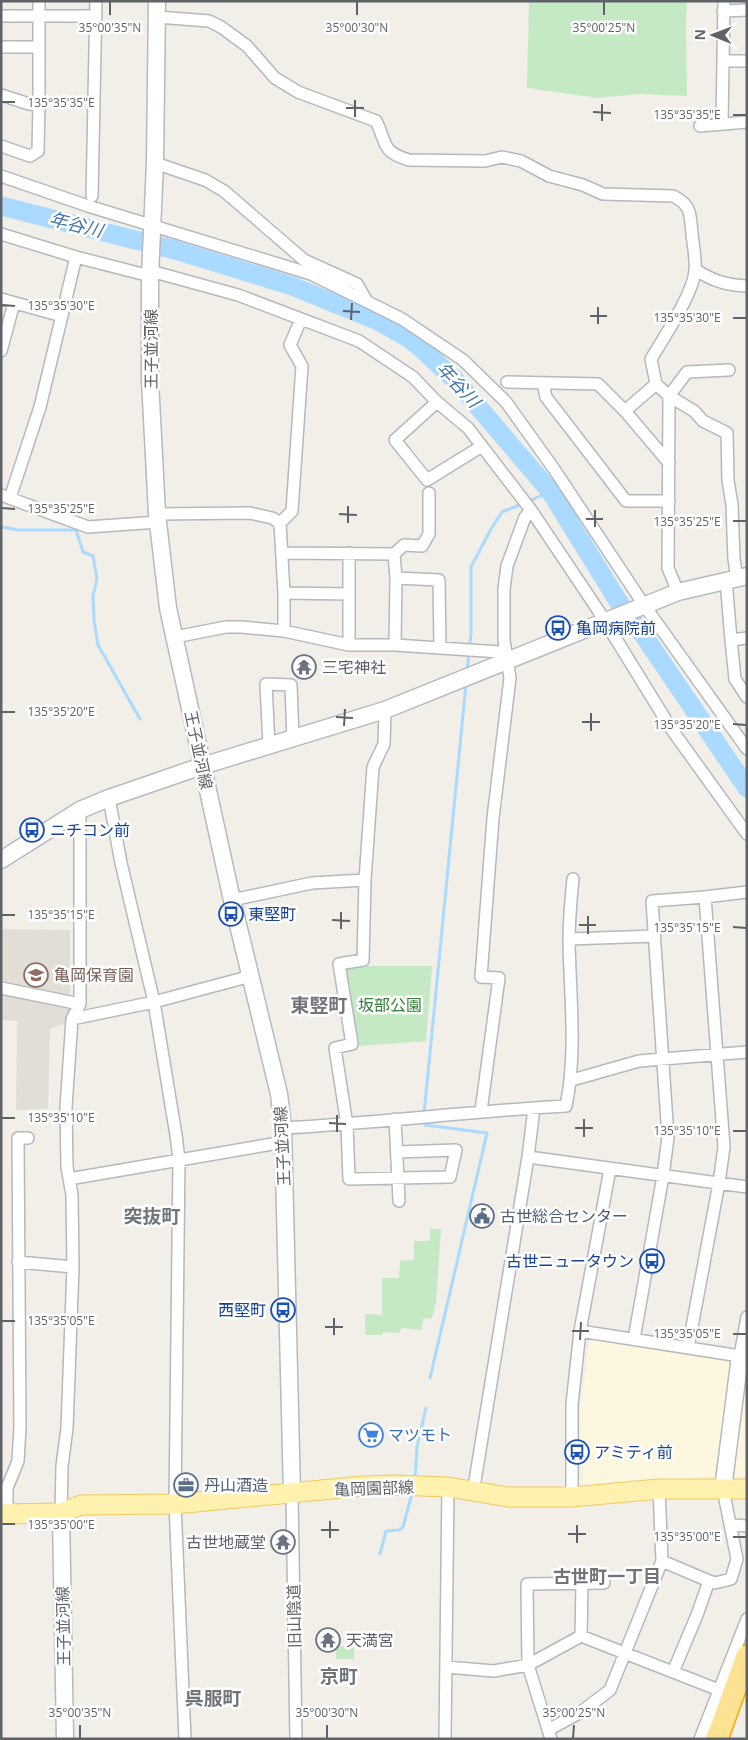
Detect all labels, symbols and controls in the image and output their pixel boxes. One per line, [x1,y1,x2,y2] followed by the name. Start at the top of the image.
[688,10,738,60] north arrow
[79,19,141,36] text: 35°00'35"N
[326,19,388,36] text: 35°00'30"N
[573,19,635,36] text: 35°00'25"N
[690,29,709,41] text: N
[27,94,95,111] text: 135°35'35"E
[653,106,721,123] text: 135°35'35"E
[47,206,107,243] water label: 年谷川
[27,297,95,314] text: 135°35'30"E
[140,309,162,389] street label: 王子並河線
[653,309,721,326] text: 135°35'30"E
[432,356,487,414] water label: 年谷川
[27,500,95,517] text: 135°35'25"E
[653,513,721,530] text: 135°35'25"E
[545,615,571,641] bus stop icon: 亀岡病院前
[576,617,656,639] place label: 亀岡病院前
[291,654,317,680] temple icon: 三宅神社
[322,656,386,678] place label: 三宅神社
[27,703,95,720] text: 135°35'20"E
[180,709,218,791] street label: 王子並河線
[653,716,721,733] text: 135°35'20"E
[19,817,45,843] bus stop icon: ニチコン前
[50,819,130,841] place label: ニチコン前
[218,901,244,927] bus stop icon: 東堅町
[248,903,296,925] place label: 東堅町
[27,906,95,923] text: 135°35'15"E
[653,919,721,936] text: 135°35'15"E
[23,962,49,988] school or university icon: 亀岡保育園
[54,964,134,986] place label: 亀岡保育園
[290,992,348,1018] district label: 東竪町
[358,994,422,1016] park label: 坂部公園
[269,1105,295,1187] street label: 王子並河線
[27,1109,95,1126] text: 135°35'10"E
[653,1122,721,1139] text: 135°35'10"E
[123,1203,181,1229] district label: 突抜町
[469,1203,495,1229] public building icon: 古世総合センター
[500,1205,628,1227] place label: 古世総合センター
[639,1248,665,1274] bus stop icon: 古世ニュータウン
[506,1250,634,1272] place label: 古世ニュータウン
[270,1297,296,1323] bus stop icon: 西堅町
[218,1299,266,1321] place label: 西堅町
[27,1312,95,1329] text: 135°35'05"E
[653,1325,721,1342] text: 135°35'05"E
[358,1422,384,1448] supermarket icon: マツモト
[388,1424,452,1446] place label: マツモト
[564,1439,590,1465] bus stop icon: アミティ前
[594,1441,673,1463] place label: アミティ前
[173,1472,199,1498] office icon: 丹山酒造
[204,1474,268,1496] place label: 丹山酒造
[334,1476,414,1500] street label: 亀岡園部線
[27,1516,95,1533] text: 135°35'00"E
[653,1528,721,1545] text: 135°35'00"E
[270,1529,296,1555] temple icon: 古世地蔵堂
[186,1531,266,1553] place label: 古世地蔵堂
[553,1564,661,1588] district label: 古世町一丁目
[282,1584,306,1648] street label: 旧山陰道
[51,1586,75,1666] street label: 王子並河線
[315,1627,341,1653] temple icon: 天満宮
[346,1629,394,1651] place label: 天満宮
[320,1663,358,1689] district label: 京町
[184,1685,242,1711] district label: 呉服町
[49,1704,111,1721] text: 35°00'35"N
[296,1704,358,1721] text: 35°00'30"N
[543,1704,605,1721] text: 35°00'25"N

